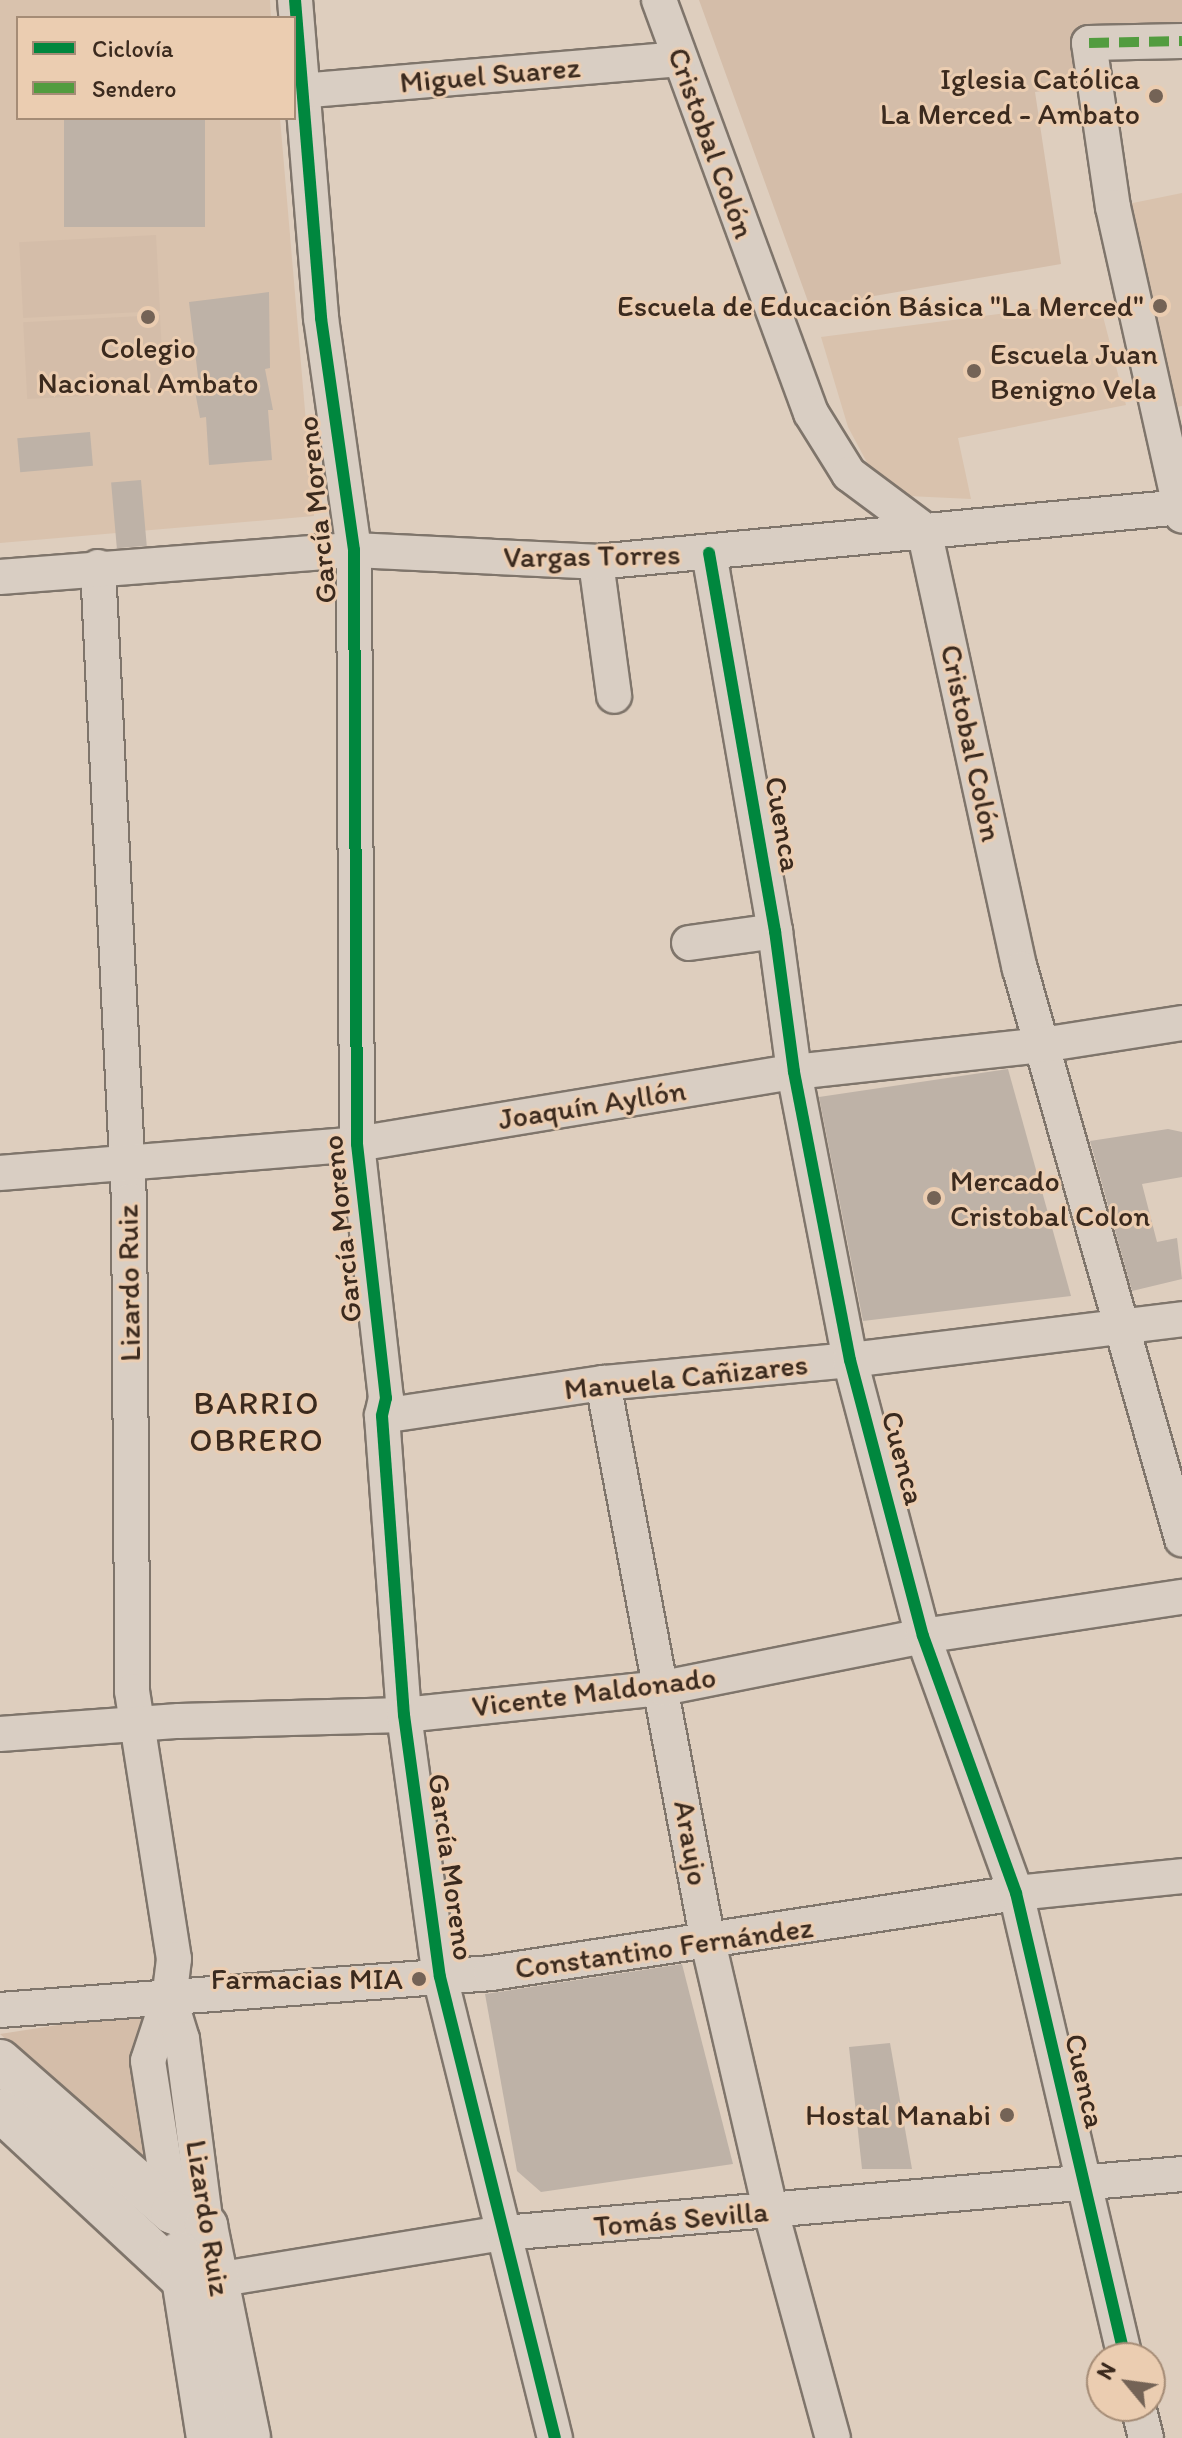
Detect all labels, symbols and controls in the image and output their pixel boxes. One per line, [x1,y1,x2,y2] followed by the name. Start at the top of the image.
[16,16,296,120] legend
[92,34,174,63] text: Ciclovía
[660,43,762,243] street label: Cristobal Colón
[398,49,582,101] street label: Miguel Suarez
[881,61,1140,132] place label: Iglesia Católica La Merced - Ambato
[92,74,176,103] text: Sendero
[1147,87,1165,105] marker: Iglesia Católica La Merced - Ambato
[618,288,1144,324] place label: Escuela de Educación Básica "La Merced"
[1151,297,1169,315] marker: Escuela de Educación Básica "La Merced"
[139,308,157,326] marker: Colegio Nacional Ambato
[37,330,259,400] place label: Colegio Nacional Ambato
[990,336,1158,406] place label: Escuela Juan Benigno Vela
[965,362,983,380] marker: Escuela Juan Benigno Vela
[289,415,345,605] street label: García Moreno
[504,536,680,576] street label: Vargas Torres
[933,642,1009,844] street label: Cristobal Colón
[757,774,809,874] street label: Cuenca
[496,1072,688,1138] street label: Joaquín Ayllón
[314,1134,370,1324] street label: García Moreno
[950,1163,1149,1234] place label: Mercado Cristobal Colon
[925,1189,943,1207] marker: Mercado Cristobal Colon
[110,1204,148,1362] street label: Lizardo Ruiz
[562,1346,810,1408] street label: Manuela Cañizares
[189,1385,325,1460] district label: BARRIO OBRERO
[873,1407,933,1509] street label: Cuenca
[470,1659,718,1725] street label: Vicente Maldonado
[420,1772,482,1962] street label: García Moreno
[666,1798,716,1888] street label: Araujo
[513,1909,815,1987] street label: Constantino Fernández
[211,1961,403,1997] place label: Farmacias MIA
[410,1970,428,1988] marker: Farmacias MIA
[1057,2030,1113,2132] street label: Cuenca
[806,2097,991,2133] place label: Hostal Manabi
[998,2106,1016,2124] marker: Hostal Manabi
[178,2137,238,2299] street label: Lizardo Ruiz
[592,2193,770,2245] street label: Tomás Sevilla
[1086,2342,1166,2422] north arrow
[1091,2358,1122,2384] text: N

